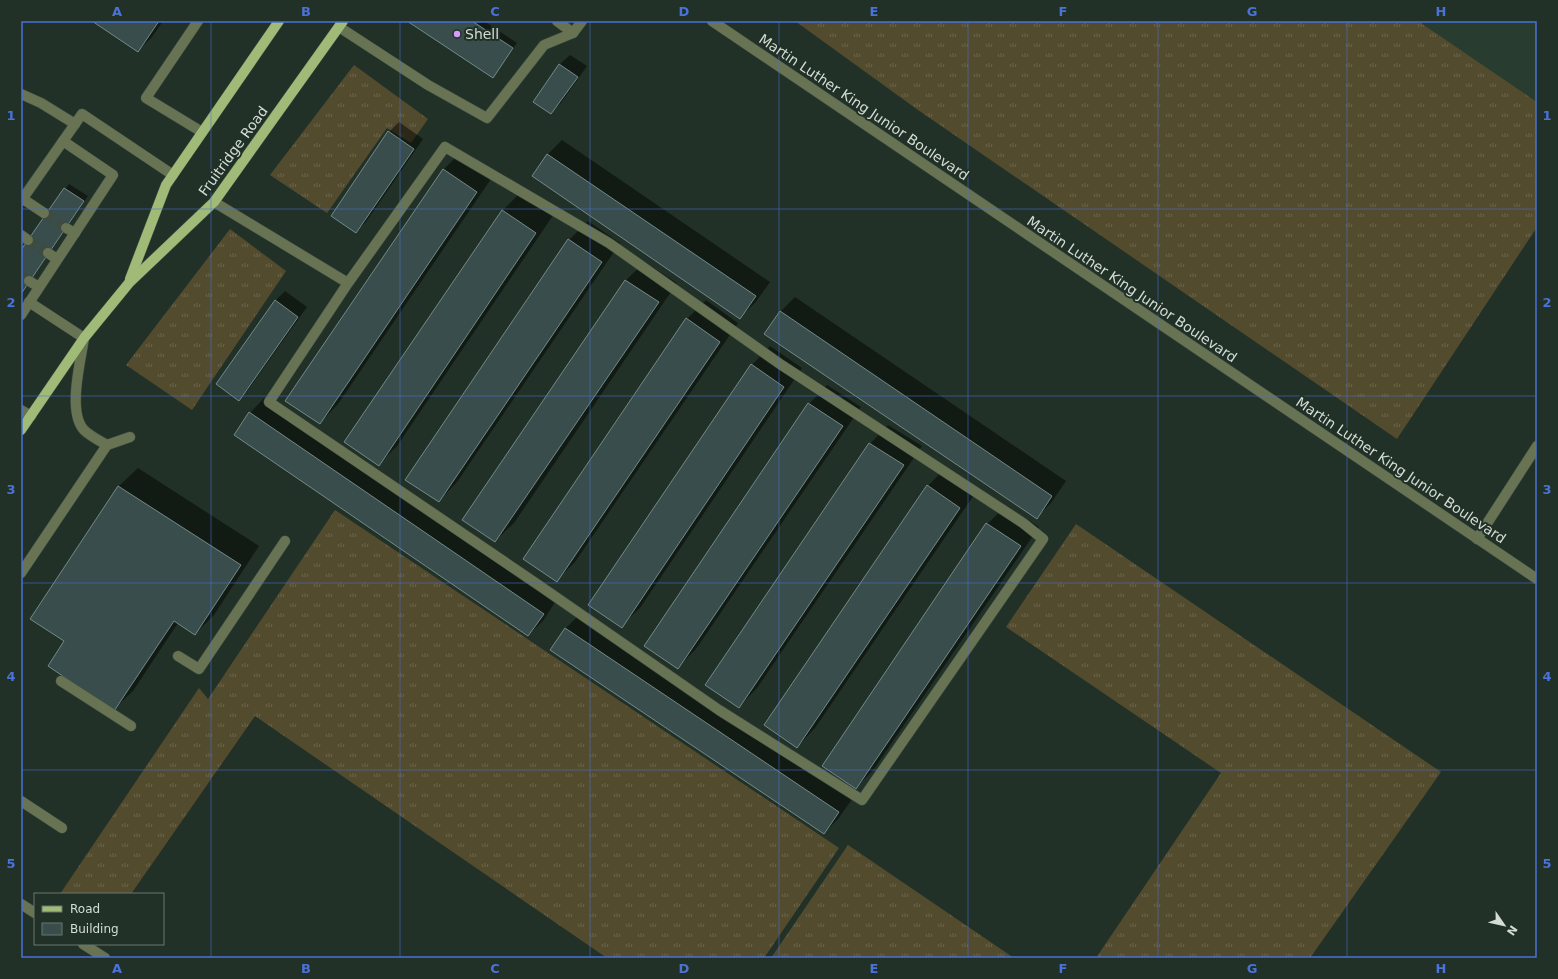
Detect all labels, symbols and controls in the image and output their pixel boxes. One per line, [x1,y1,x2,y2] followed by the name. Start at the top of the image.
[112,4,122,19] text: A
[301,4,311,19] text: B
[490,4,500,19] text: C
[679,4,690,19] text: D
[870,4,878,19] text: E
[1059,4,1067,19] text: F
[1247,4,1257,19] text: G
[1436,4,1446,19] text: H
[465,26,499,42] place label: Shell
[452,29,462,39] marker: Shell
[756,31,972,183] street label: Martin Luther King Junior Boulevard
[195,103,271,199] street label: Fruitridge Road
[6,108,16,123] text: 1
[1542,108,1552,123] text: 1
[1024,213,1240,365] street label: Martin Luther King Junior Boulevard
[6,295,16,310] text: 2
[1542,295,1552,310] text: 2
[1293,394,1509,546] street label: Martin Luther King Junior Boulevard
[6,482,16,497] text: 3
[1542,482,1552,497] text: 3
[6,669,16,684] text: 4
[1542,669,1552,684] text: 4
[6,856,16,871] text: 5
[1542,856,1552,871] text: 5
[34,893,164,945] legend
[70,902,100,916] text: Road
[1484,905,1524,945] north arrow
[70,922,119,936] text: Building
[1504,923,1520,938] text: N
[112,961,122,976] text: A
[301,961,311,976] text: B
[490,961,500,976] text: C
[679,961,690,976] text: D
[870,961,878,976] text: E
[1059,961,1067,976] text: F
[1247,961,1257,976] text: G
[1436,961,1446,976] text: H

